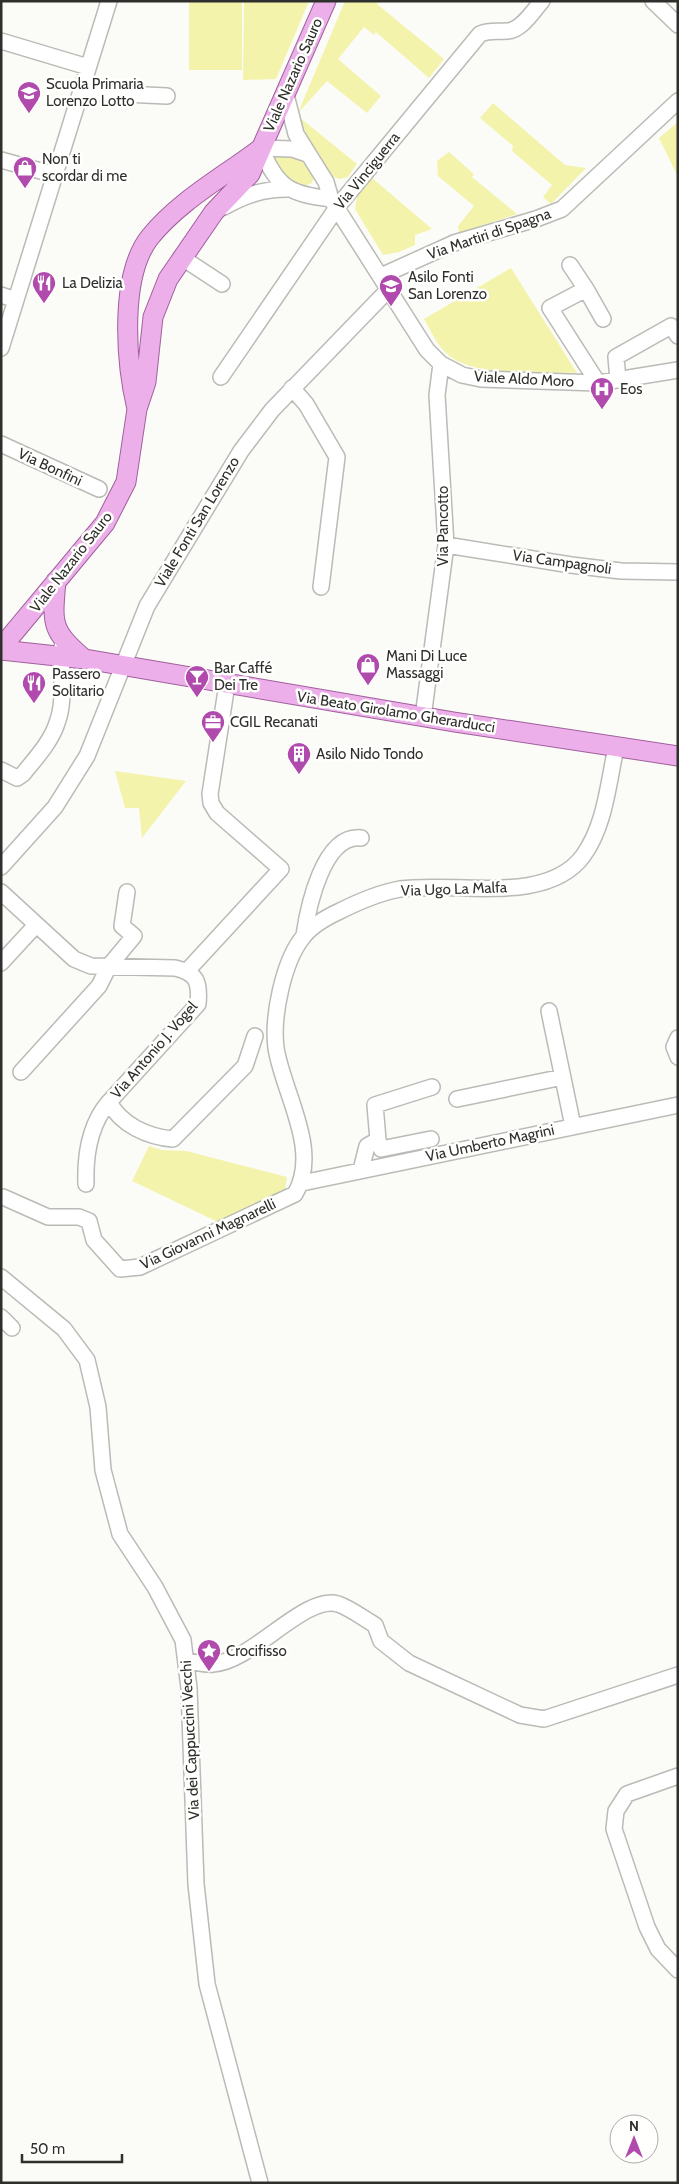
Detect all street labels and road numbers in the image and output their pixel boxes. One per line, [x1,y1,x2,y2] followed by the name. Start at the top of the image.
[260,15,326,135] street label: Viale Nazario Sauro
[330,128,404,213] street label: Via Vinciguerra
[425,204,554,264] street label: Via Martiri di Spagna
[473,367,575,391] street label: Viale Aldo Moro
[15,444,85,490] street label: Via Bonfini
[151,453,243,591] street label: Viale Fonti San Lorenzo
[434,486,452,566] street label: Via Pancotto
[26,508,116,616] street label: Viale Nazario Sauro
[511,546,613,578] street label: Via Campagnoli
[296,687,496,737] street label: Via Beato Girolamo Gherarducci
[401,878,508,900] street label: Via Ugo La Malfa
[107,997,201,1102] street label: Via Antonio J. Vogel
[424,1121,556,1165] street label: Via Umberto Magrini
[137,1195,279,1273] street label: Via Giovanni Magnarelli
[177,1660,203,1820] street label: Via dei Cappuccini Vecchi

